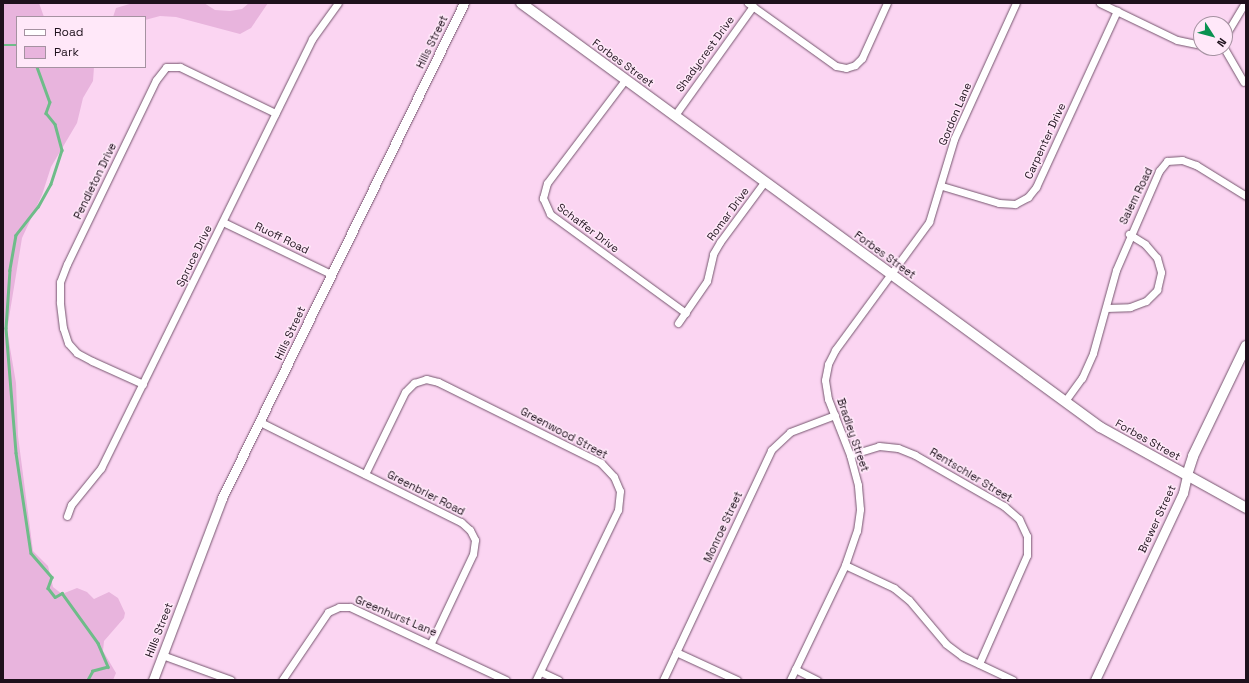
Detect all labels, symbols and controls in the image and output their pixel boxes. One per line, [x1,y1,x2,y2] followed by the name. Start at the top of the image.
[413,13,451,71] street label: Hills Street
[673,14,737,94] street label: Shadycrest Drive
[16,16,146,68] legend
[1193,16,1233,56] north arrow
[54,24,83,40] text: Road
[1214,35,1230,50] text: N
[590,36,656,90] street label: Forbes Street
[54,44,79,60] text: Park
[936,81,974,147] street label: Gordon Lane
[1022,101,1068,181] street label: Carpenter Drive
[71,141,119,221] street label: Pendleton Drive
[1117,165,1155,227] street label: Salem Road
[704,185,752,243] street label: Romar Drive
[554,200,622,256] street label: Schaffer Drive
[253,219,311,257] street label: Ruoff Road
[173,223,215,289] street label: Spruce Drive
[852,228,918,282] street label: Forbes Street
[272,304,308,362] street label: Hills Street
[834,397,872,473] street label: Bradley Street
[518,404,610,462] street label: Greenwood Street
[1113,417,1183,463] street label: Forbes Street
[927,445,1015,505] street label: Rentschler Street
[385,468,467,518] street label: Greenbrier Road
[1136,483,1178,555] street label: Brewer Street
[701,489,745,565] street label: Monroe Street
[353,593,439,639] street label: Greenhurst Lane
[143,601,175,659] street label: Hills Street

